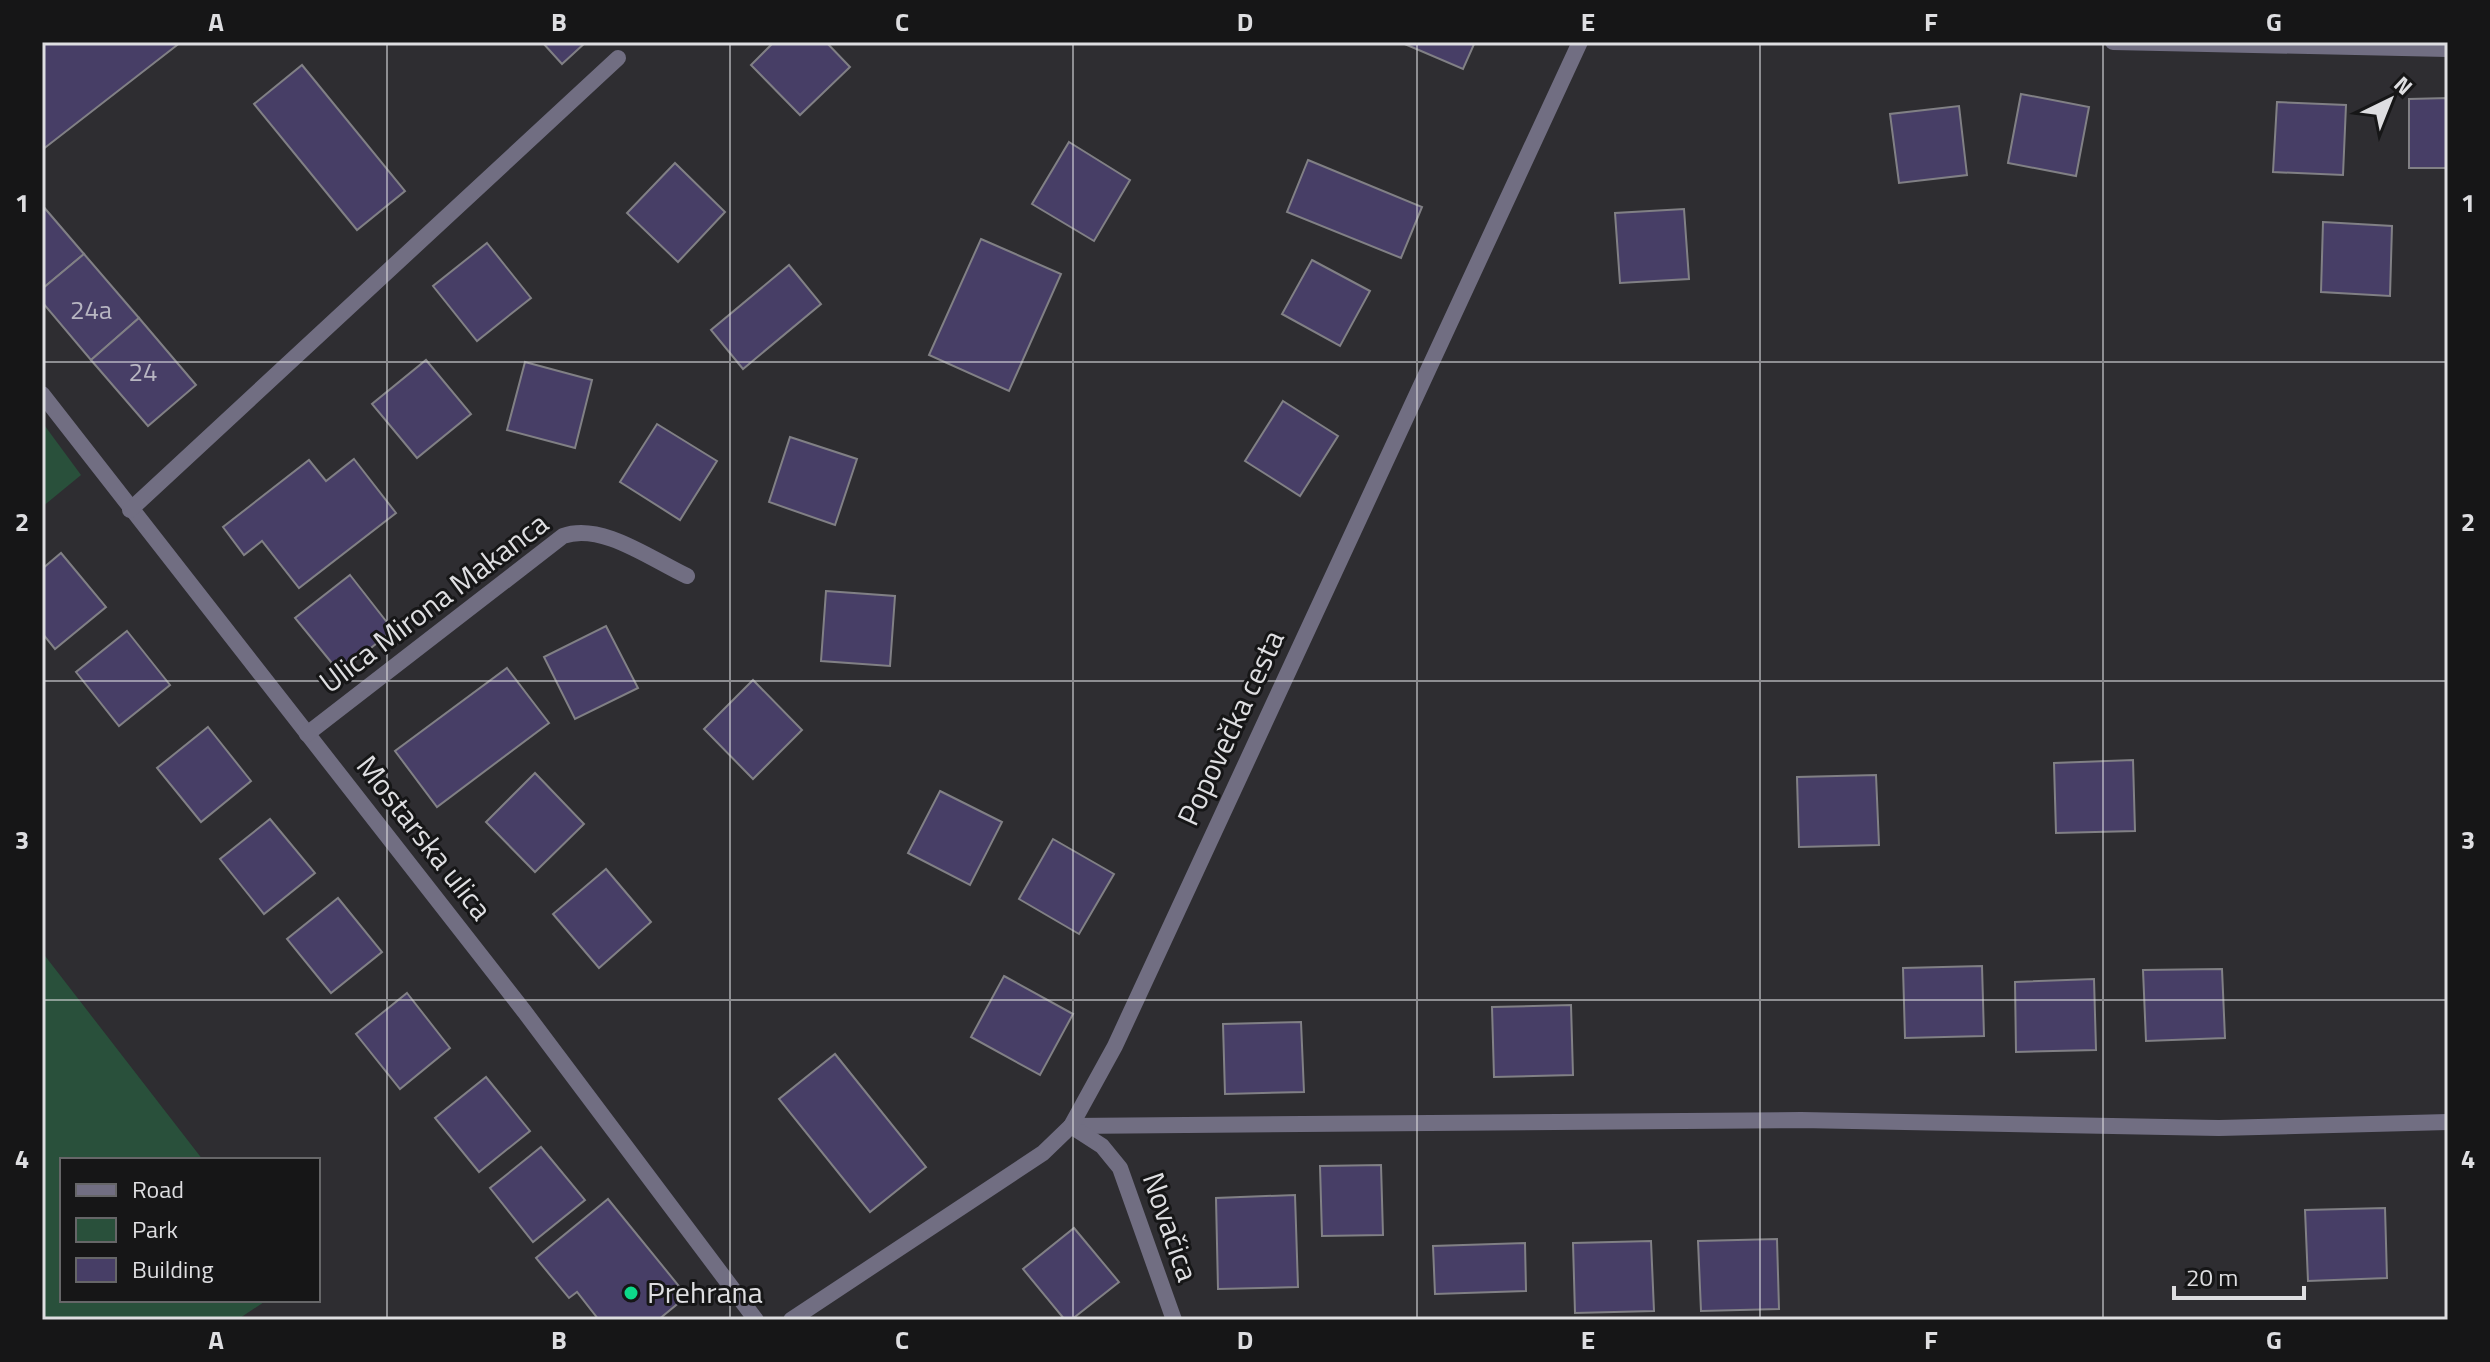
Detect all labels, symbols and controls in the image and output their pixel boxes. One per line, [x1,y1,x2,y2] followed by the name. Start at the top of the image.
[208,2,224,41] text: A
[551,2,567,41] text: B
[895,2,909,41] text: C
[1237,2,1253,41] text: D
[1581,2,1595,41] text: E
[1924,2,1938,41] text: F
[2266,2,2282,41] text: G
[2350,60,2430,140] north arrow
[2386,68,2421,103] text: N
[15,183,29,222] text: 1
[2461,183,2475,222] text: 1
[70,290,112,329] house number: 24a
[128,352,158,391] house number: 24
[309,501,558,704] street label: Ulica Mirona Makanca
[15,502,29,541] text: 2
[2461,502,2475,541] text: 2
[1165,622,1295,833] street label: Popovečka cesta
[346,745,504,930] street label: Mostarska ulica
[15,820,29,859] text: 3
[2461,820,2475,859] text: 3
[15,1139,29,1178] text: 4
[2461,1139,2475,1178] text: 4
[60,1158,320,1302] legend
[1131,1166,1211,1287] street label: Novačica
[132,1171,184,1207] text: Road
[132,1211,178,1247] text: Park
[2174,1250,2304,1300] scale bar
[132,1251,214,1287] text: Building
[2186,1259,2238,1295] text: 20 m
[647,1269,763,1315] place label: Prehrana
[622,1284,640,1302] marker: Prehrana
[208,1320,224,1359] text: A
[551,1320,567,1359] text: B
[895,1320,909,1359] text: C
[1237,1320,1253,1359] text: D
[1581,1320,1595,1359] text: E
[1924,1320,1938,1359] text: F
[2266,1320,2282,1359] text: G

